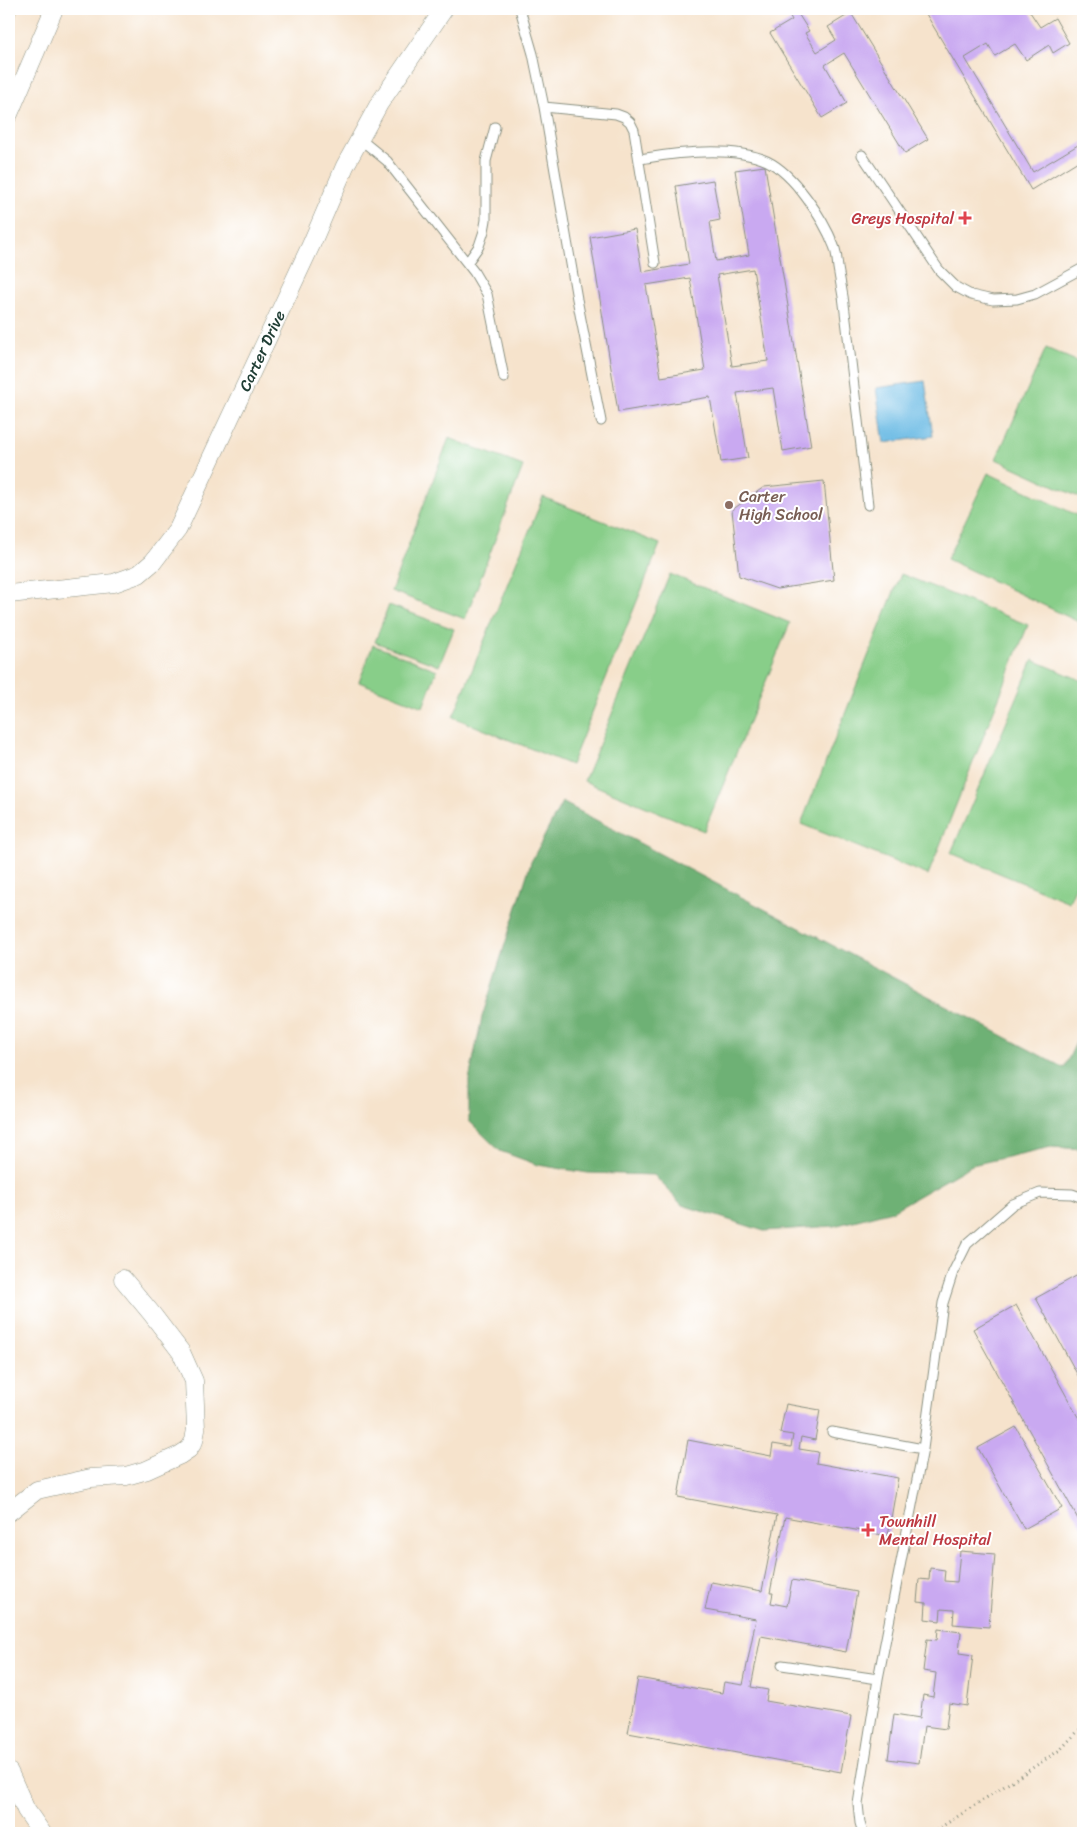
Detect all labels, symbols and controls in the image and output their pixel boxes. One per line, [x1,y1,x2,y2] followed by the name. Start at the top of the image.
[852,204,954,233] place label: Greys Hospital
[958,211,972,225] marker: Greys Hospital
[230,305,293,396] street label: Carter Drive
[739,482,823,529] place label: Carter High School
[723,499,735,511] marker: Carter High School
[879,1507,992,1554] place label: Townhill Mental Hospital
[861,1523,875,1537] marker: Townhill Mental Hospital

